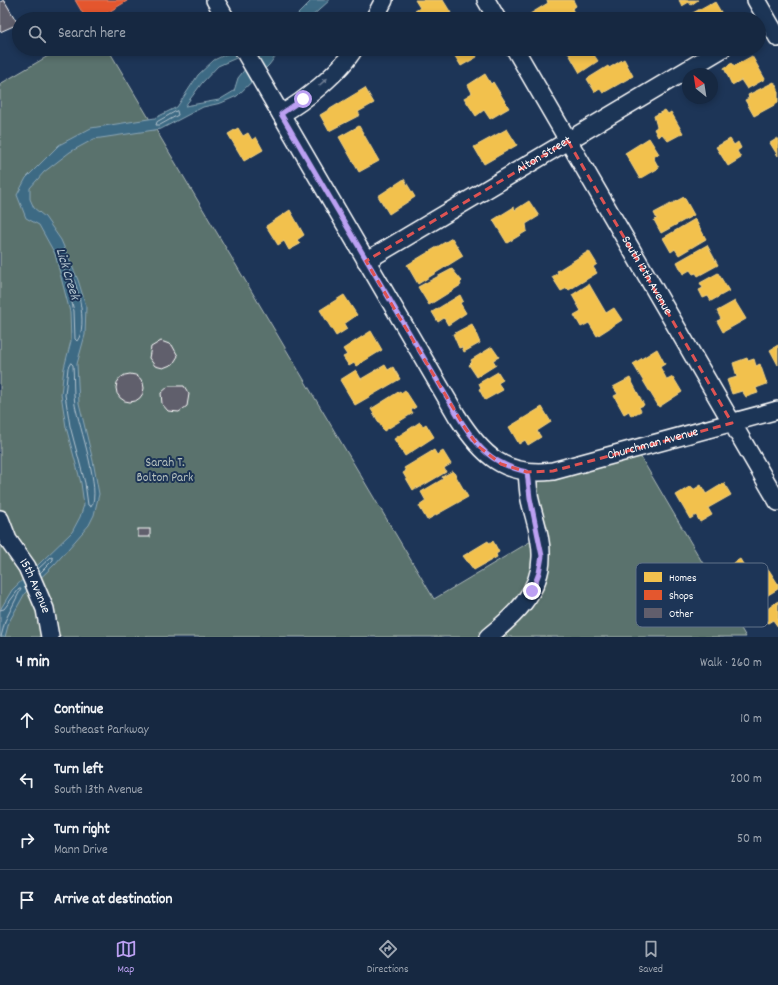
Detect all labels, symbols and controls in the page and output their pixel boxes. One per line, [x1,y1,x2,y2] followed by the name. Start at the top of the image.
[12,12,766,56] search box
[26,23,48,45] icon: search
[58,23,126,45] text: Search here
[682,68,718,104] north arrow
[318,78,328,87] one-way arrow
[294,90,312,108] route start
[513,131,575,179] street label: Alton Street
[616,232,677,319] street label: South 12th Avenue
[50,246,85,303] water label: Lick Creek
[605,422,701,465] street label: Churchman Avenue
[137,454,193,488] park label: Sarah T. Bolton Park
[14,554,55,615] street label: 15th Avenue
[636,563,768,627] legend
[669,571,697,587] text: Homes
[523,582,541,600] route end
[669,589,694,605] text: Shops
[669,607,694,623] text: Other
[16,651,50,675] text: 4 min
[700,654,762,673] text: Walk · 260 m
[54,699,103,721] text: Continue
[16,709,38,731] icon: ahead
[740,710,762,729] text: 10 m
[54,721,149,740] text: Southeast Parkway
[54,759,103,781] text: Turn left
[16,769,38,791] icon: left
[730,770,762,789] text: 200 m
[54,781,143,800] text: South 13th Avenue
[54,819,110,841] text: Turn right
[16,829,38,851] icon: right
[737,830,762,849] text: 50 m
[54,841,108,860] text: Mann Drive
[16,889,38,911] icon: arrive
[54,889,172,911] text: Arrive at destination
[115,938,137,978] tab: Map
[367,938,409,978] tab: Directions
[638,938,663,978] tab: Saved

